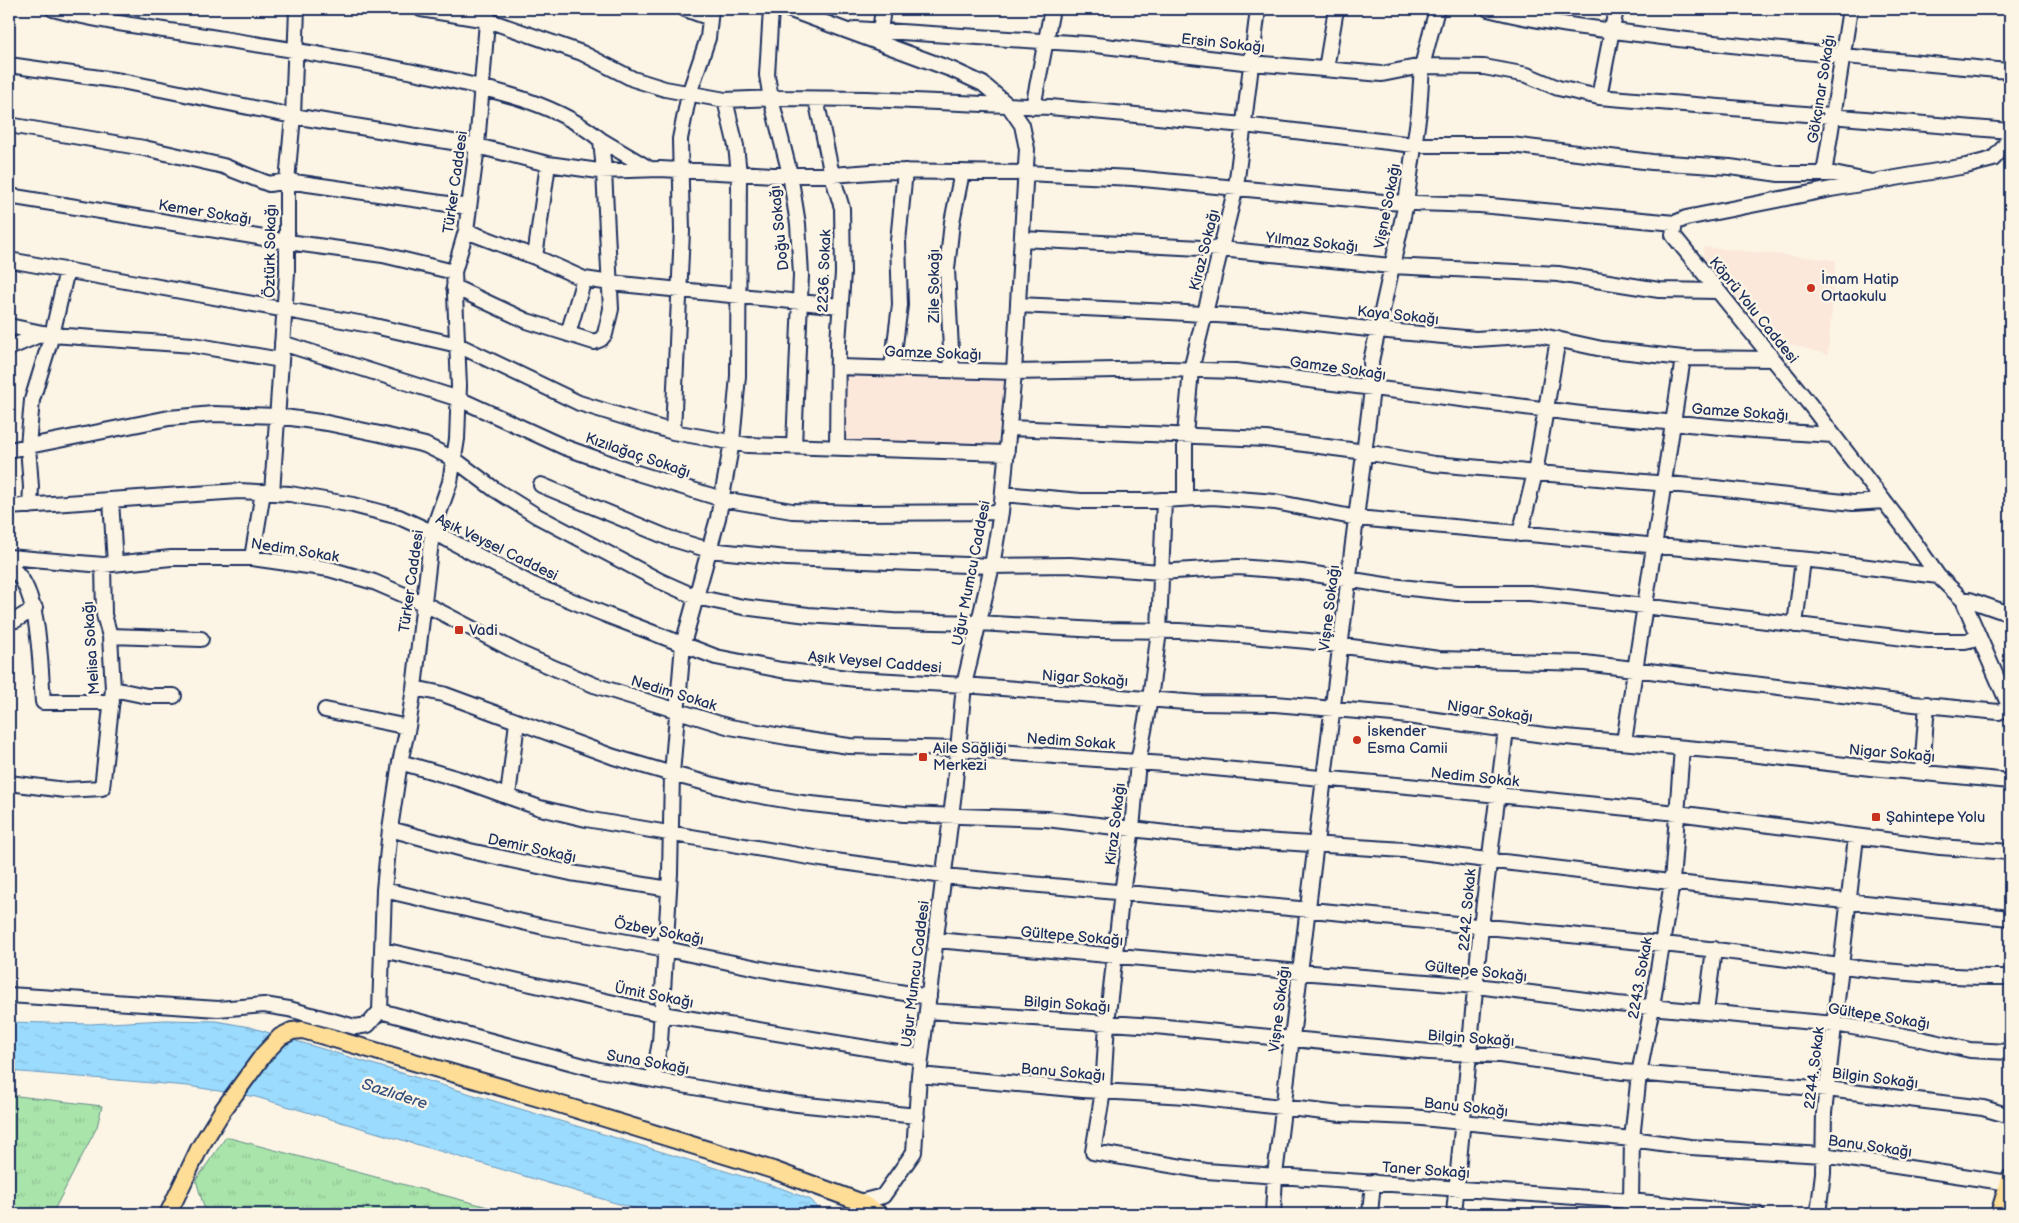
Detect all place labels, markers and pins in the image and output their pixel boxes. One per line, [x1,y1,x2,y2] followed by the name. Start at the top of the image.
[1821,270,1899,306] place label: İmam Hatip Ortaokulu
[1805,282,1817,294] marker: İmam Hatip Ortaokulu
[469,621,498,640] place label: Vadi
[453,624,465,636] marker: Vadi
[1367,722,1448,758] place label: İskender Esma Camii
[1351,734,1363,746] marker: İskender Esma Camii
[933,739,1007,775] place label: Aile Sağliği Merkezi
[917,751,929,763] marker: Aile Sağliği Merkezi
[1886,808,1985,827] place label: Şahintepe Yolu
[1870,811,1882,823] marker: Şahintepe Yolu

